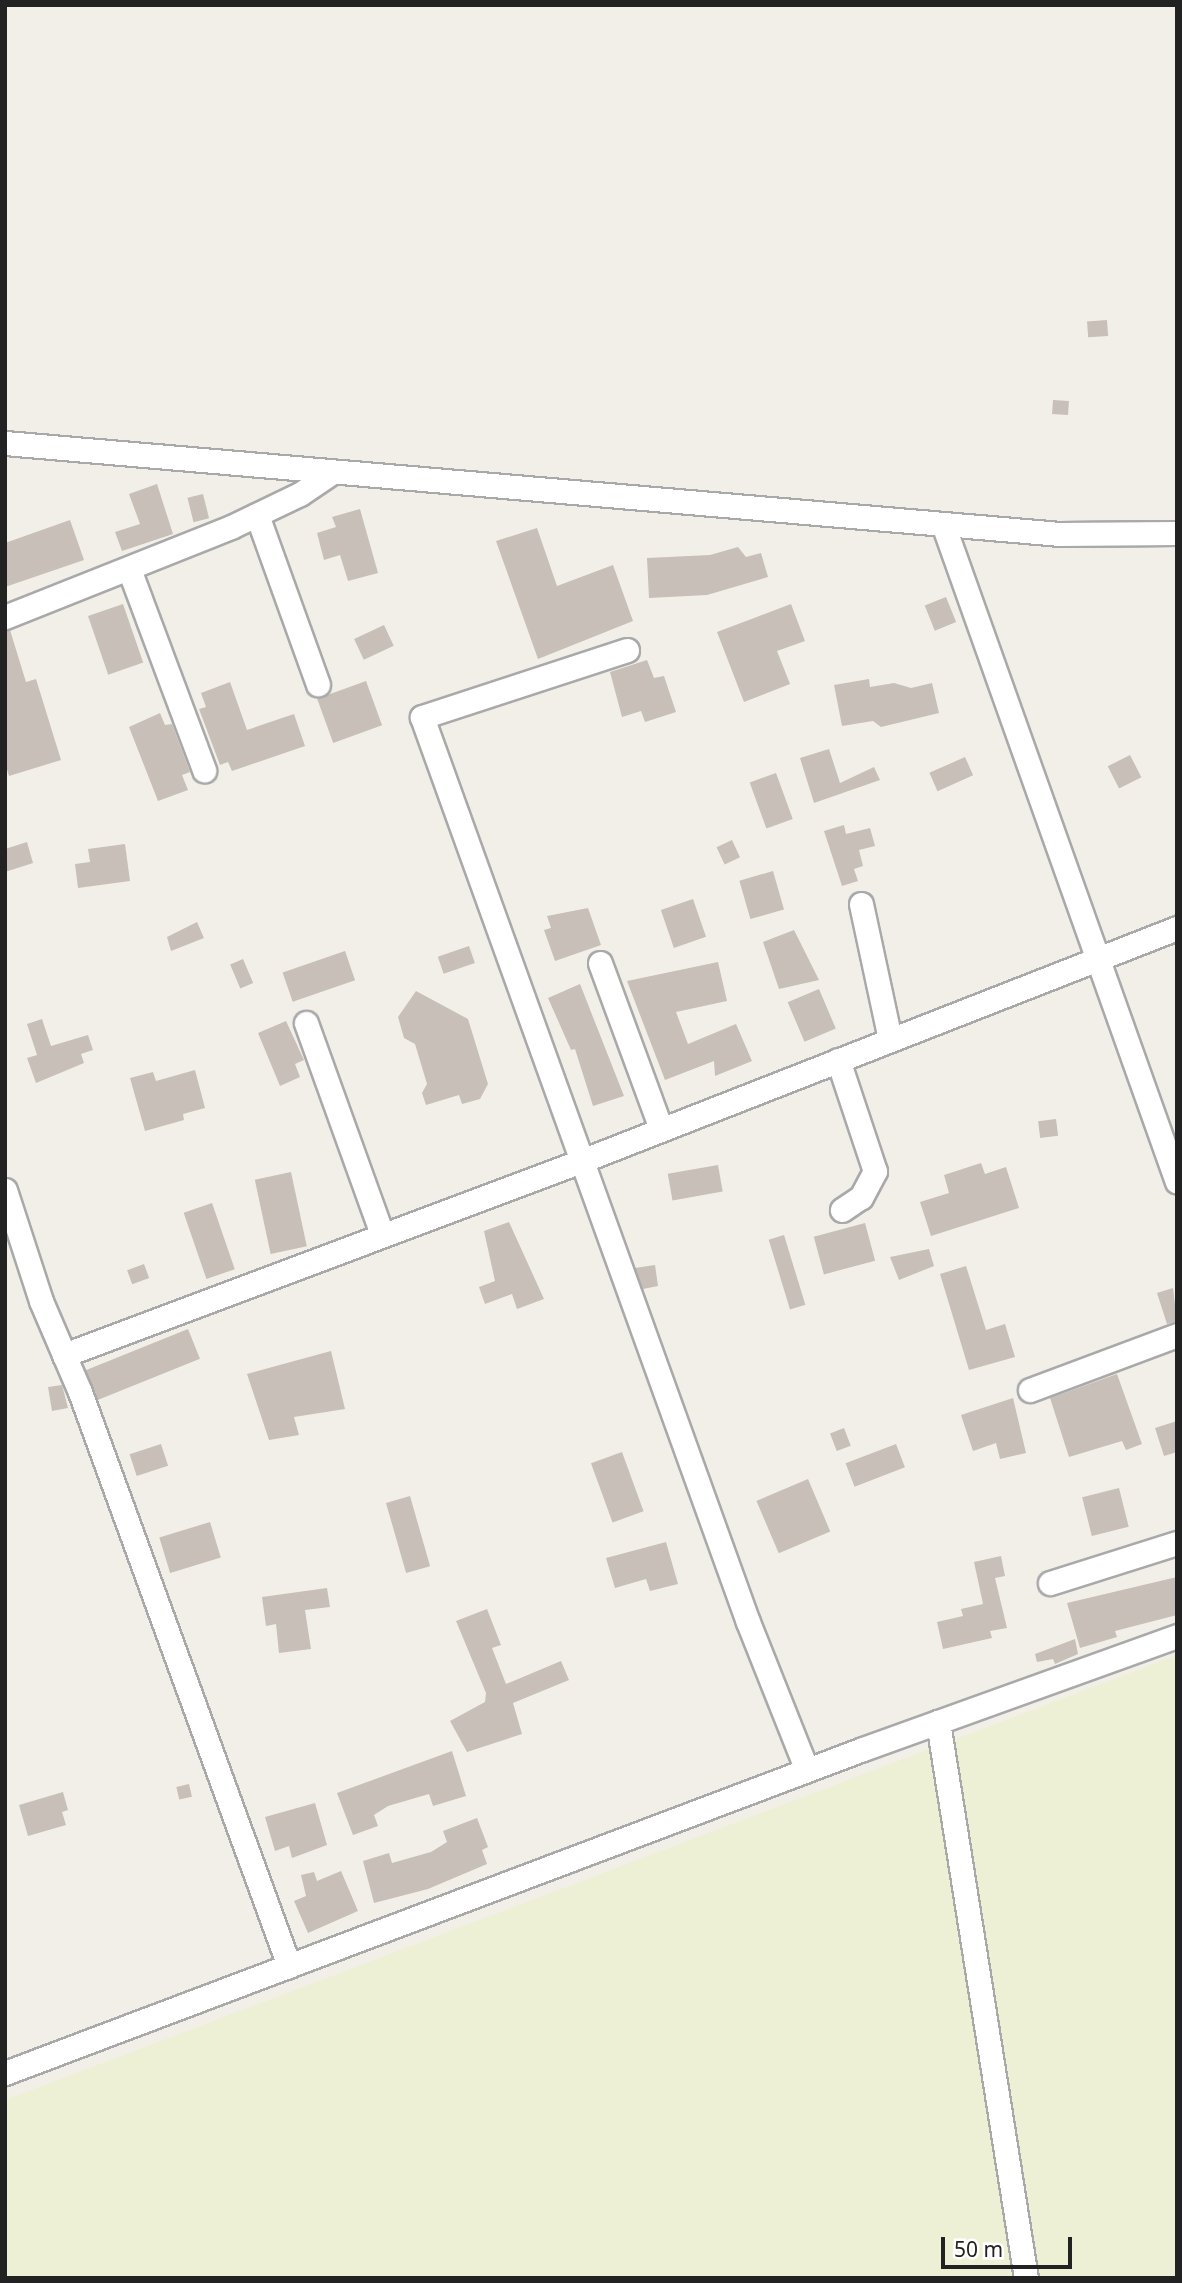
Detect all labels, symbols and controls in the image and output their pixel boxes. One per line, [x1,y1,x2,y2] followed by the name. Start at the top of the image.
[944,2224,1075,2268] scale bar
[954,2235,1003,2263] text: 50 m

